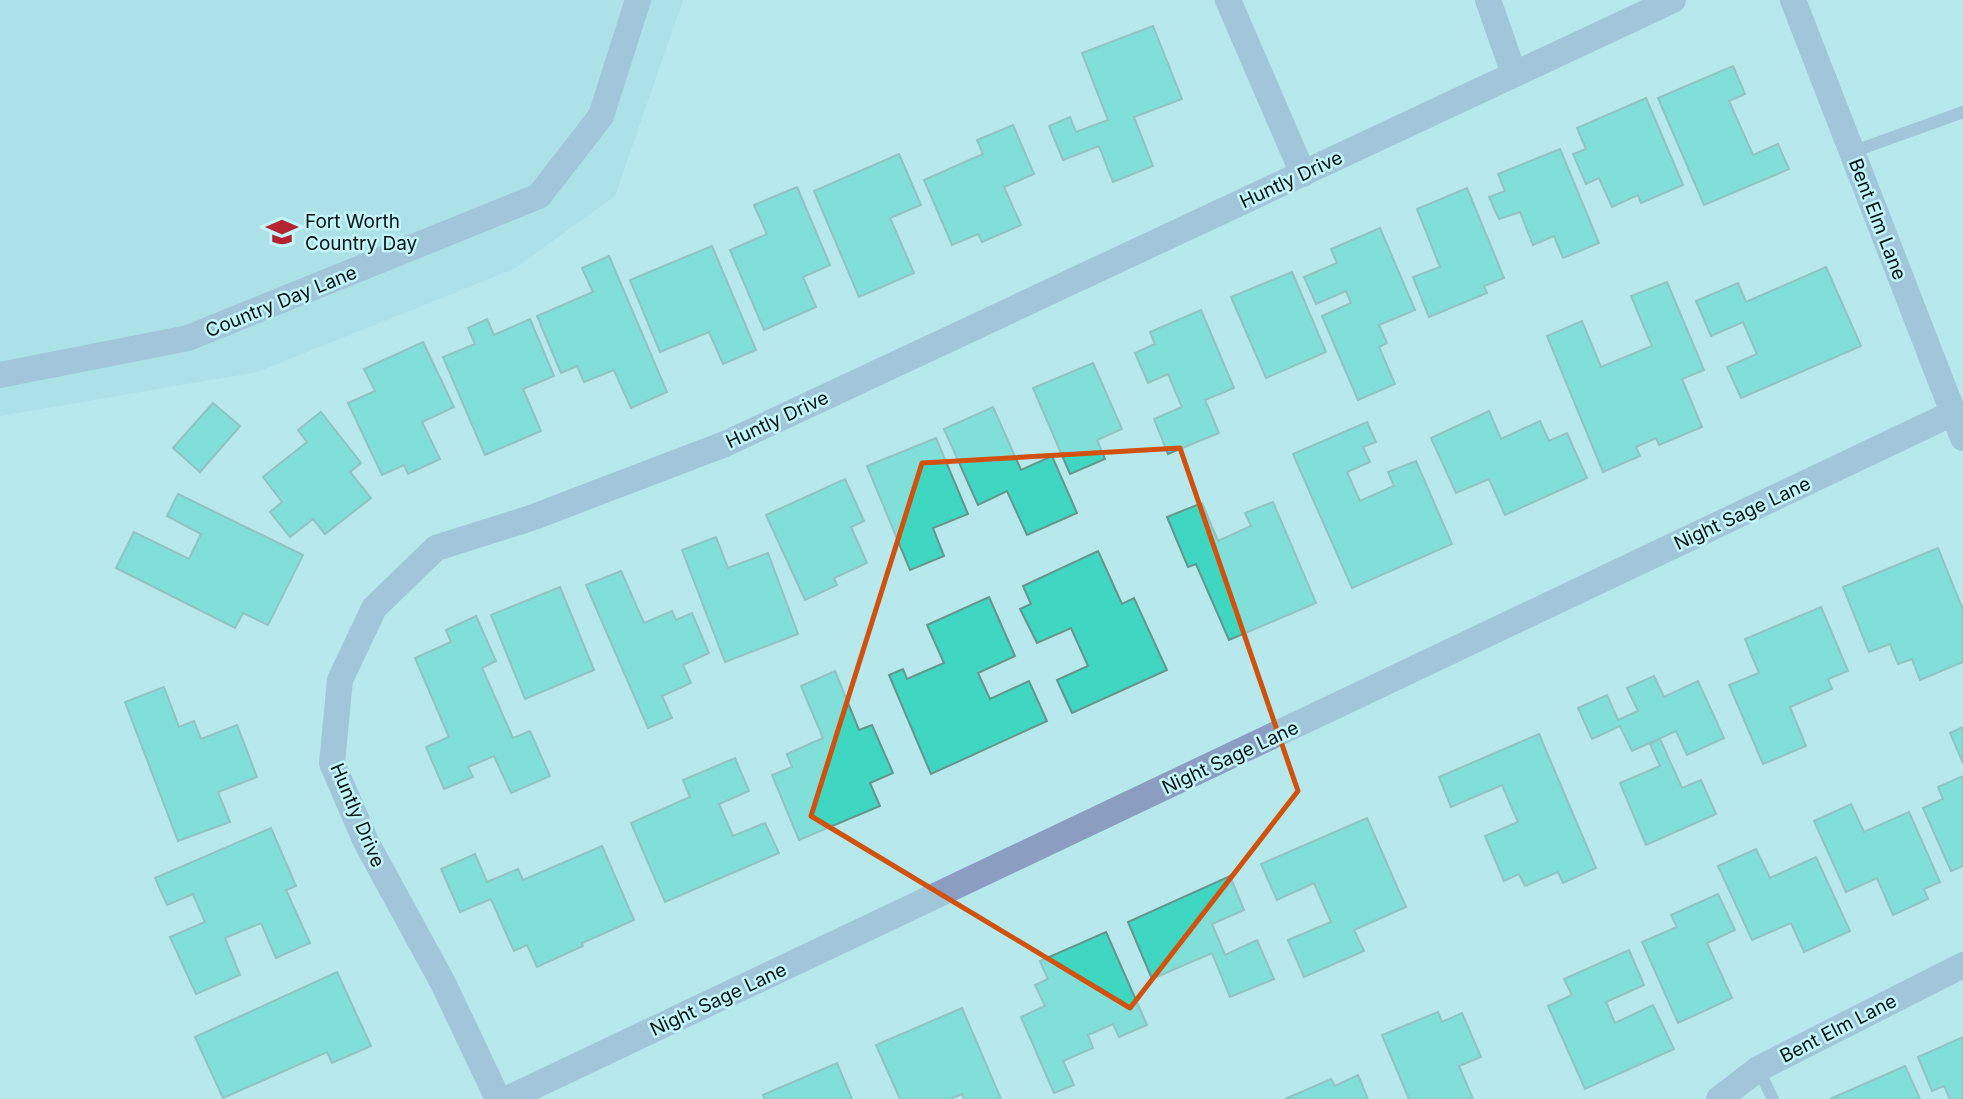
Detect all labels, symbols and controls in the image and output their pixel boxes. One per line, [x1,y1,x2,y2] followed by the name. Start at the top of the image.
[1236,146,1346,213] street label: Huntly Drive
[1844,155,1911,283] street label: Bent Elm Lane
[305,210,418,255] place label: Fort Worth Country Day
[265,215,299,249] school or university icon: Fort Worth Country Day
[202,261,360,342] street label: Country Day Lane
[722,386,832,453] street label: Huntly Drive
[1670,472,1814,555] street label: Night Sage Lane
[1158,716,1302,799] street label: Night Sage Lane
[325,760,390,871] street label: Huntly Drive
[646,958,790,1041] street label: Night Sage Lane
[1776,989,1900,1068] street label: Bent Elm Lane

